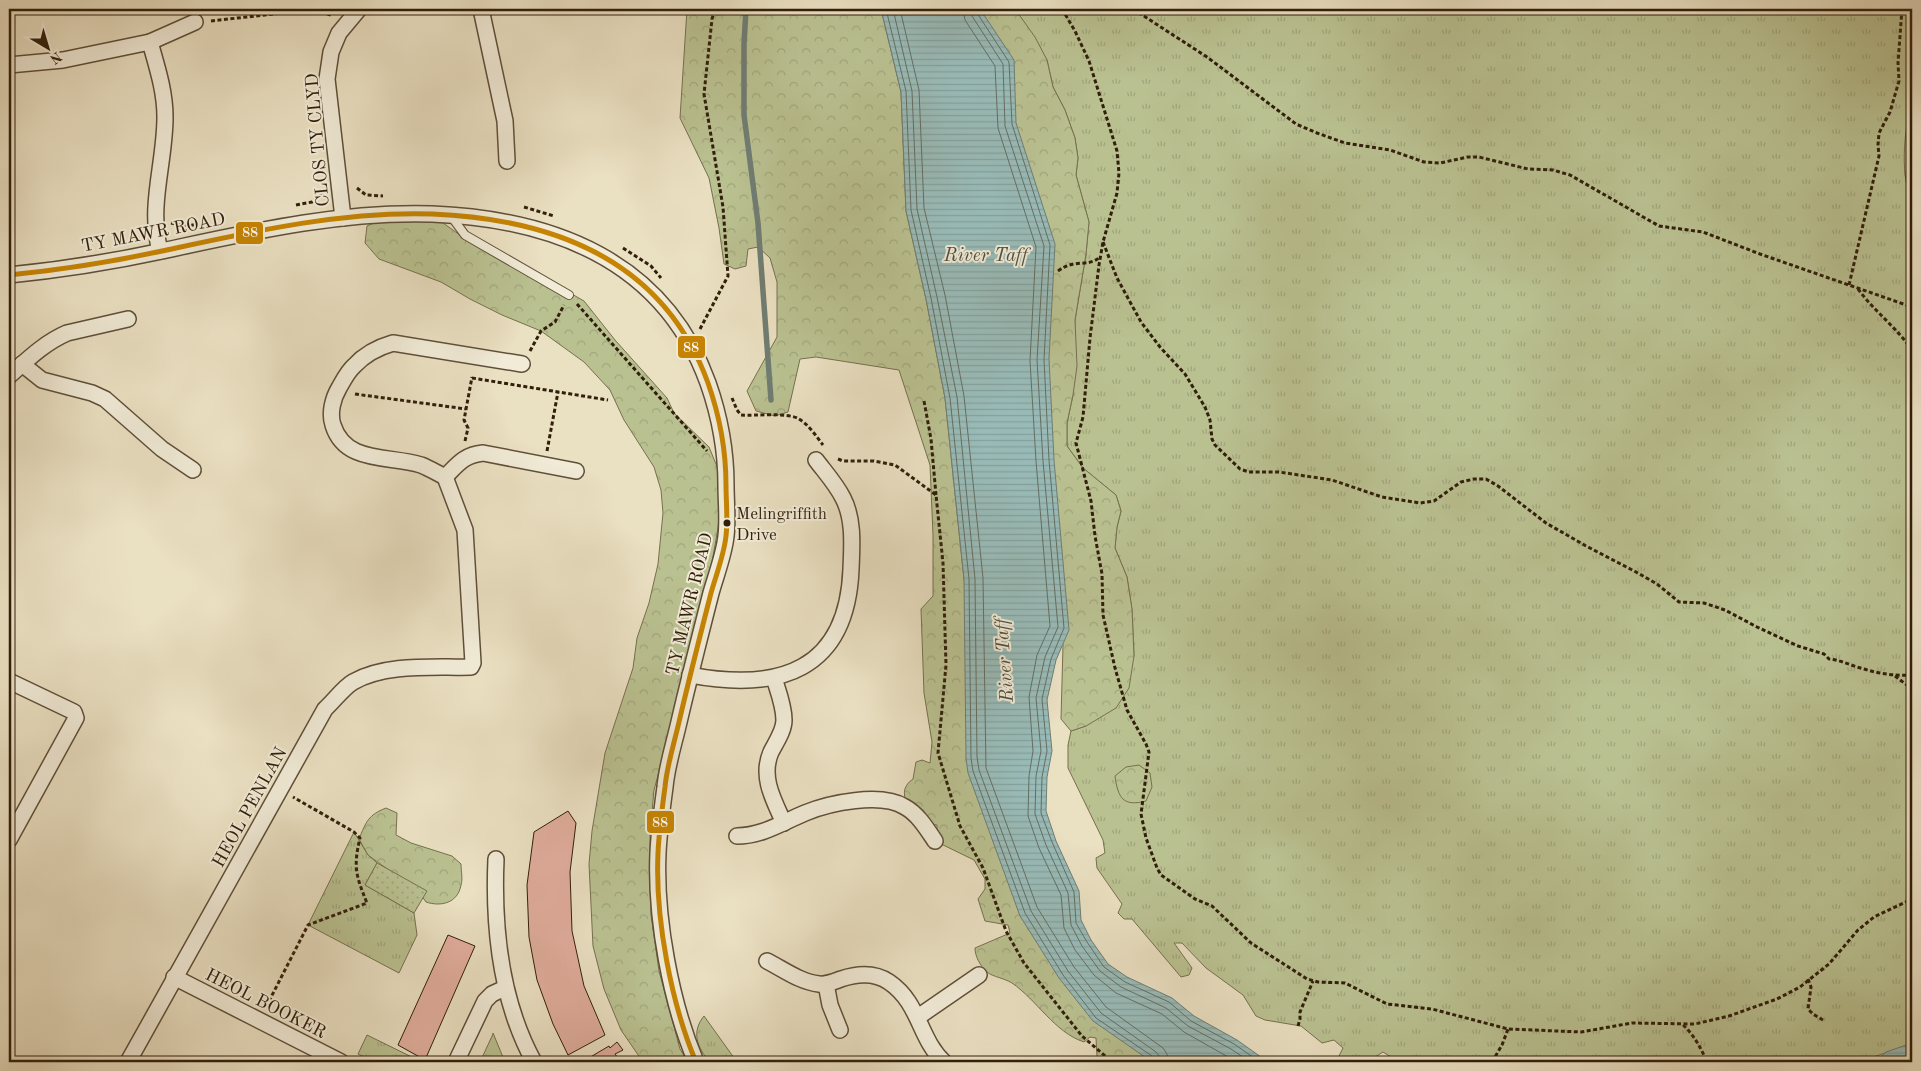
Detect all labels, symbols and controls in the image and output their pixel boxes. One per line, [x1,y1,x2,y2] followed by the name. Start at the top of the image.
[22,22,72,72] north arrow
[47,49,64,66] text: N
[303,72,333,208] street label: CLOS TY CLYD
[80,210,227,256] street label: TY MAWR ROAD
[235,221,264,245] line badge: 88
[242,226,258,240] text: 88
[943,247,1031,266] water label: River Taff
[677,335,706,359] line badge: 88
[683,341,699,355] text: 88
[736,506,827,544] place label: Melingriffith Drive
[722,518,732,528] marker: Melingriffith Drive
[664,531,716,677] street label: TY MAWR ROAD
[993,614,1018,704] water label: River Taff
[209,744,290,871] street label: HEOL PENLAN
[646,810,675,834] line badge: 88
[652,816,668,830] text: 88
[202,966,329,1042] street label: HEOL BOOKER

